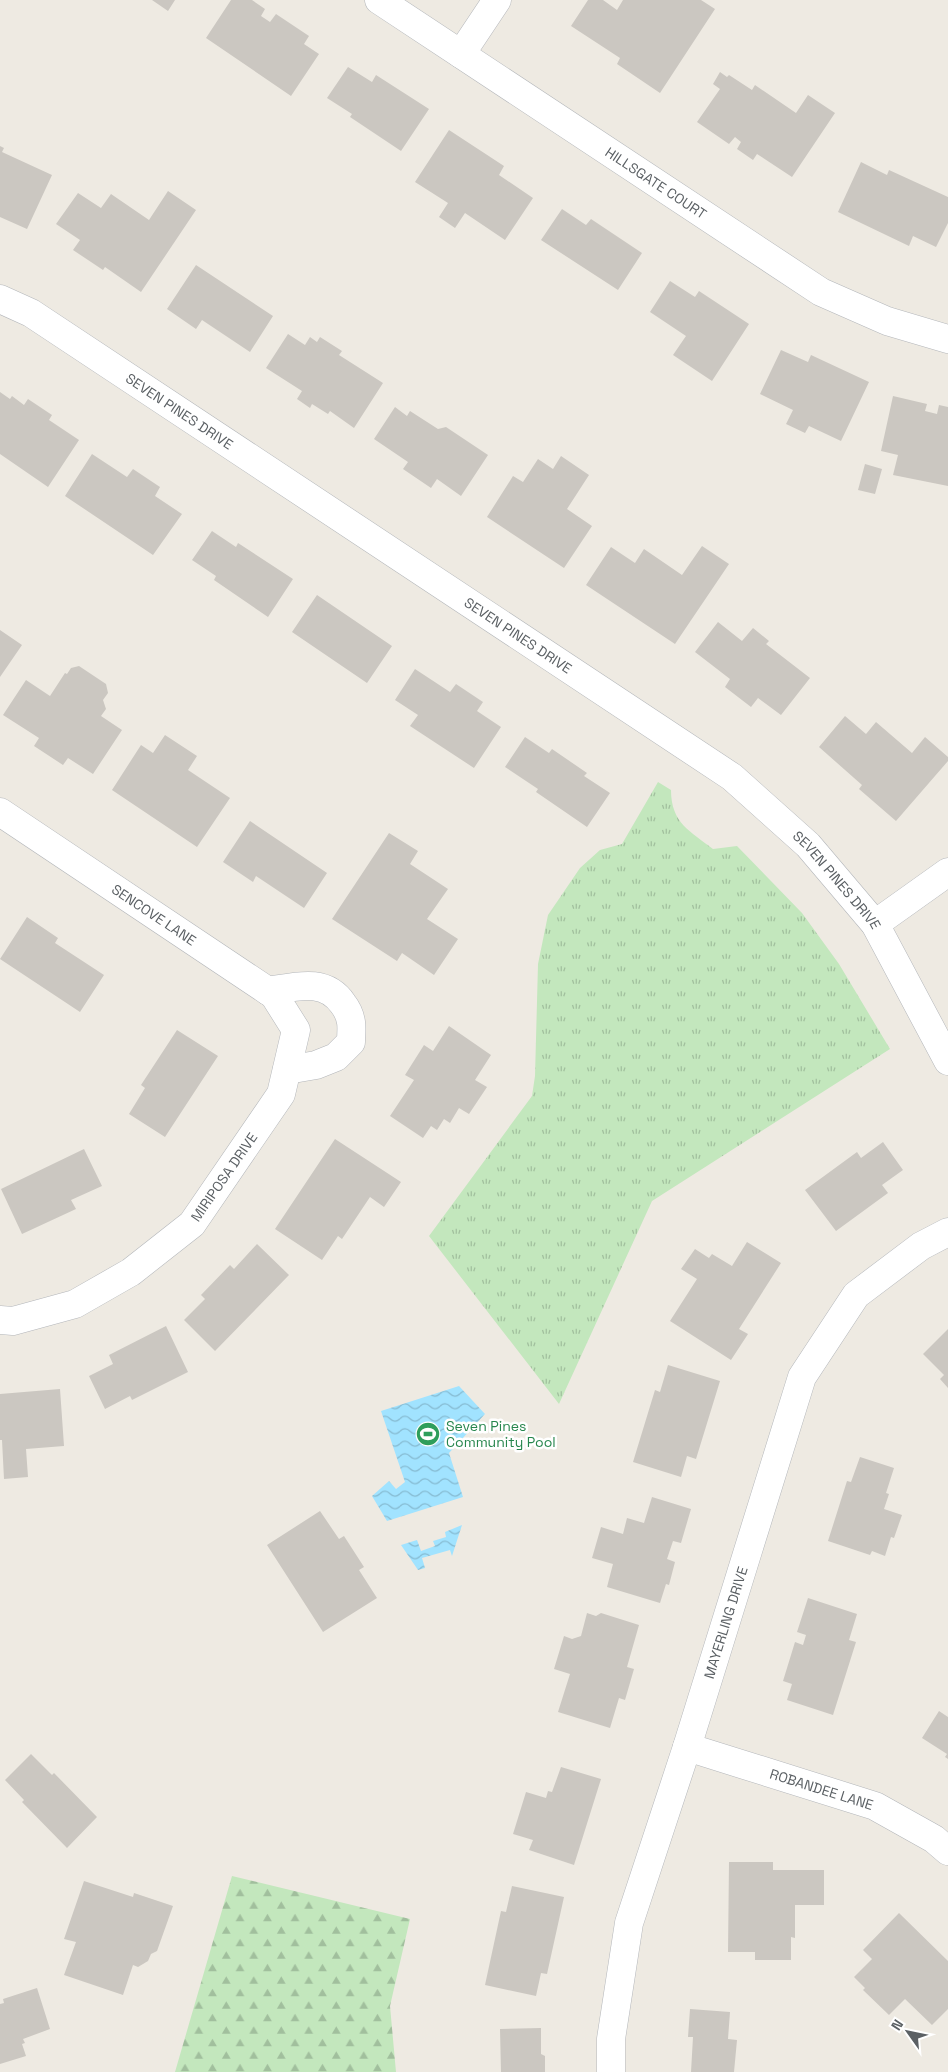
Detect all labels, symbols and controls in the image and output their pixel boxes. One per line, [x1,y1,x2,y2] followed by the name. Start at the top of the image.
[602,143,710,223] street label: HILLSGATE COURT
[122,369,237,453] street label: SEVEN PINES DRIVE
[461,593,575,677] street label: SEVEN PINES DRIVE
[789,827,885,932] street label: SEVEN PINES DRIVE
[108,880,200,949] street label: SENCOVE LANE
[187,1129,261,1225] street label: MIRIPOSA DRIVE
[446,1417,556,1451] place label: Seven Pines Community Pool
[415,1421,441,1447] sports icon: Seven Pines Community Pool
[700,1564,752,1681] street label: MAYERLING DRIVE
[768,1765,876,1814] street label: ROBANDEE LANE
[883,2007,933,2057] north arrow
[887,2016,907,2034] text: N

